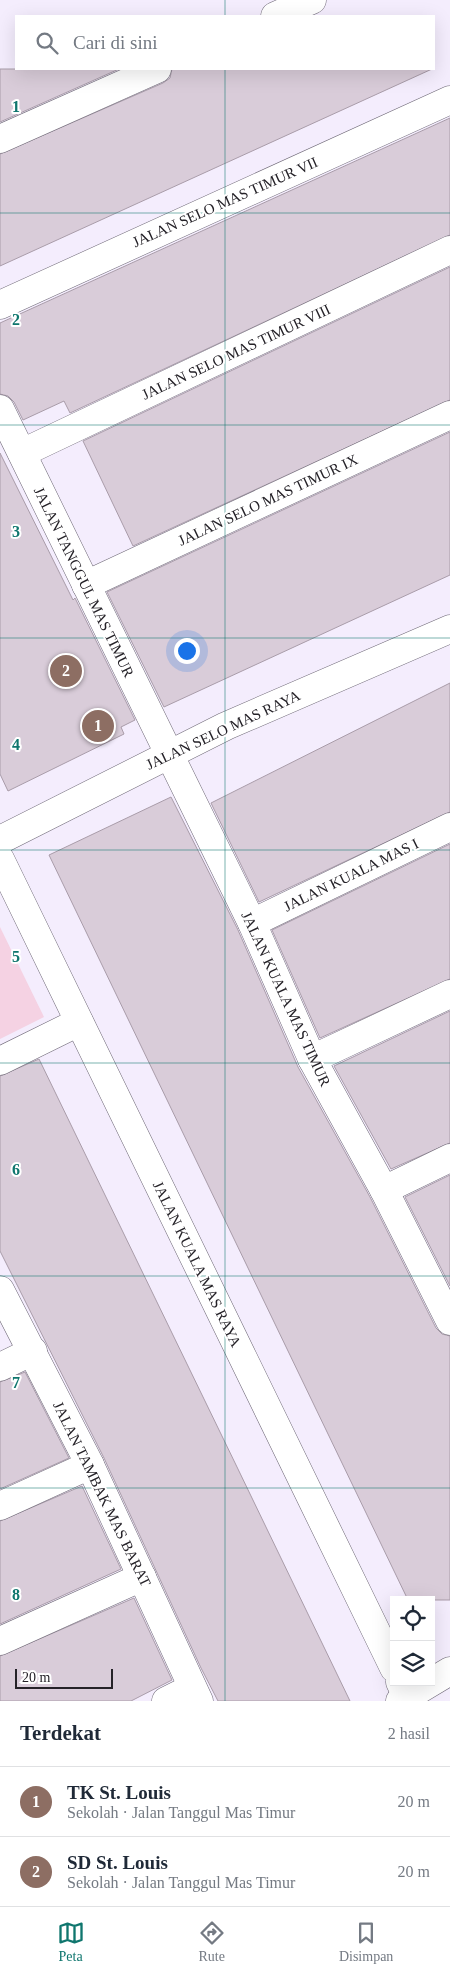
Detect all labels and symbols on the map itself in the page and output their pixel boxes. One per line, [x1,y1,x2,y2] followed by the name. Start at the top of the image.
[12,98,20,115] text: 1
[130,154,320,250] street label: JALAN SELO MAS TIMUR VII
[139,301,333,403] street label: JALAN SELO MAS TIMUR VIII
[12,311,20,328] text: 2
[176,451,361,549] street label: JALAN SELO MAS TIMUR IX
[31,484,137,680] street label: JALAN TANGGUL MAS TIMUR
[12,523,20,540] text: 3
[174,638,200,664] your location
[50,652,82,690] pin: 2
[143,687,303,773] street label: JALAN SELO MAS RAYA
[82,707,114,745] pin: 1
[12,736,20,753] text: 4
[281,835,421,915] street label: JALAN KUALA MAS I
[238,909,334,1089] street label: JALAN KUALA MAS TIMUR
[12,948,20,965] text: 5
[12,1161,20,1178] text: 6
[150,1179,244,1350] street label: JALAN KUALA MAS RAYA
[12,1374,20,1391] text: 7
[50,1399,154,1589] street label: JALAN TAMBAK MAS BARAT
[12,1586,20,1603] text: 8
[15,1666,112,1689] scale bar

